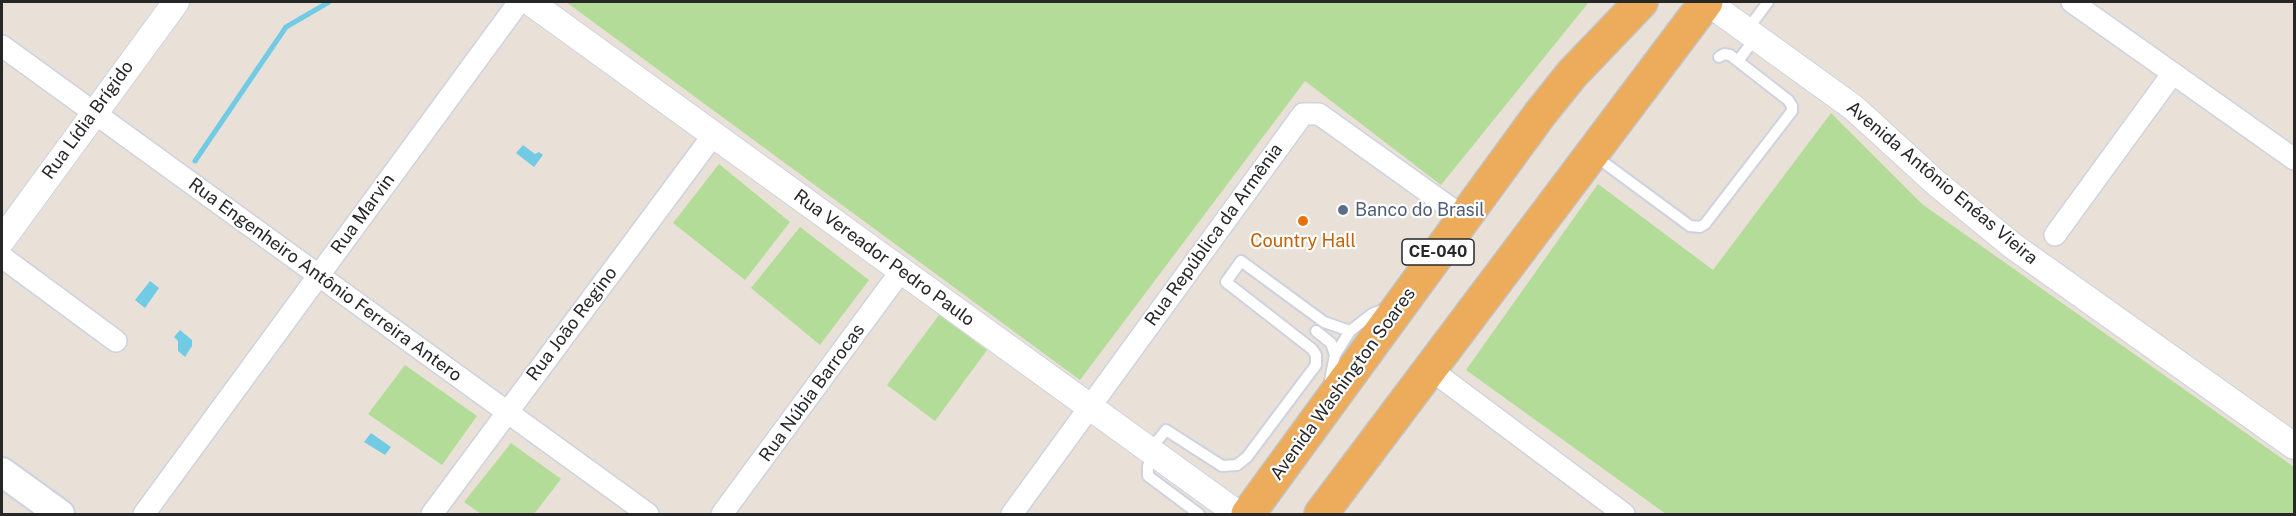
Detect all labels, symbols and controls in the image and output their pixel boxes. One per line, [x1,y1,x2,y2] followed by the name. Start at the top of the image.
[38,57,138,183] street label: Rua Lídia Brígido
[1842,97,2042,269] street label: Avenida Antônio Enéas Vieira
[1141,140,1287,330] street label: Rua República da Armênia
[327,170,399,258] street label: Rua Marvin
[184,174,466,386] street label: Rua Engenheiro Antônio Ferreira Antero
[789,185,979,331] street label: Rua Vereador Pedro Paulo
[1355,199,1485,221] place label: Banco do Brasil
[1336,203,1350,217] marker: Banco do Brasil
[1296,214,1310,228] marker: Country Hall
[1250,230,1356,252] place label: Country Hall
[1402,239,1474,265] road number: CE-040
[522,263,622,385] street label: Rua João Regino
[1266,284,1420,484] street label: Avenida Washington Soares
[755,320,869,466] street label: Rua Núbia Barrocas

